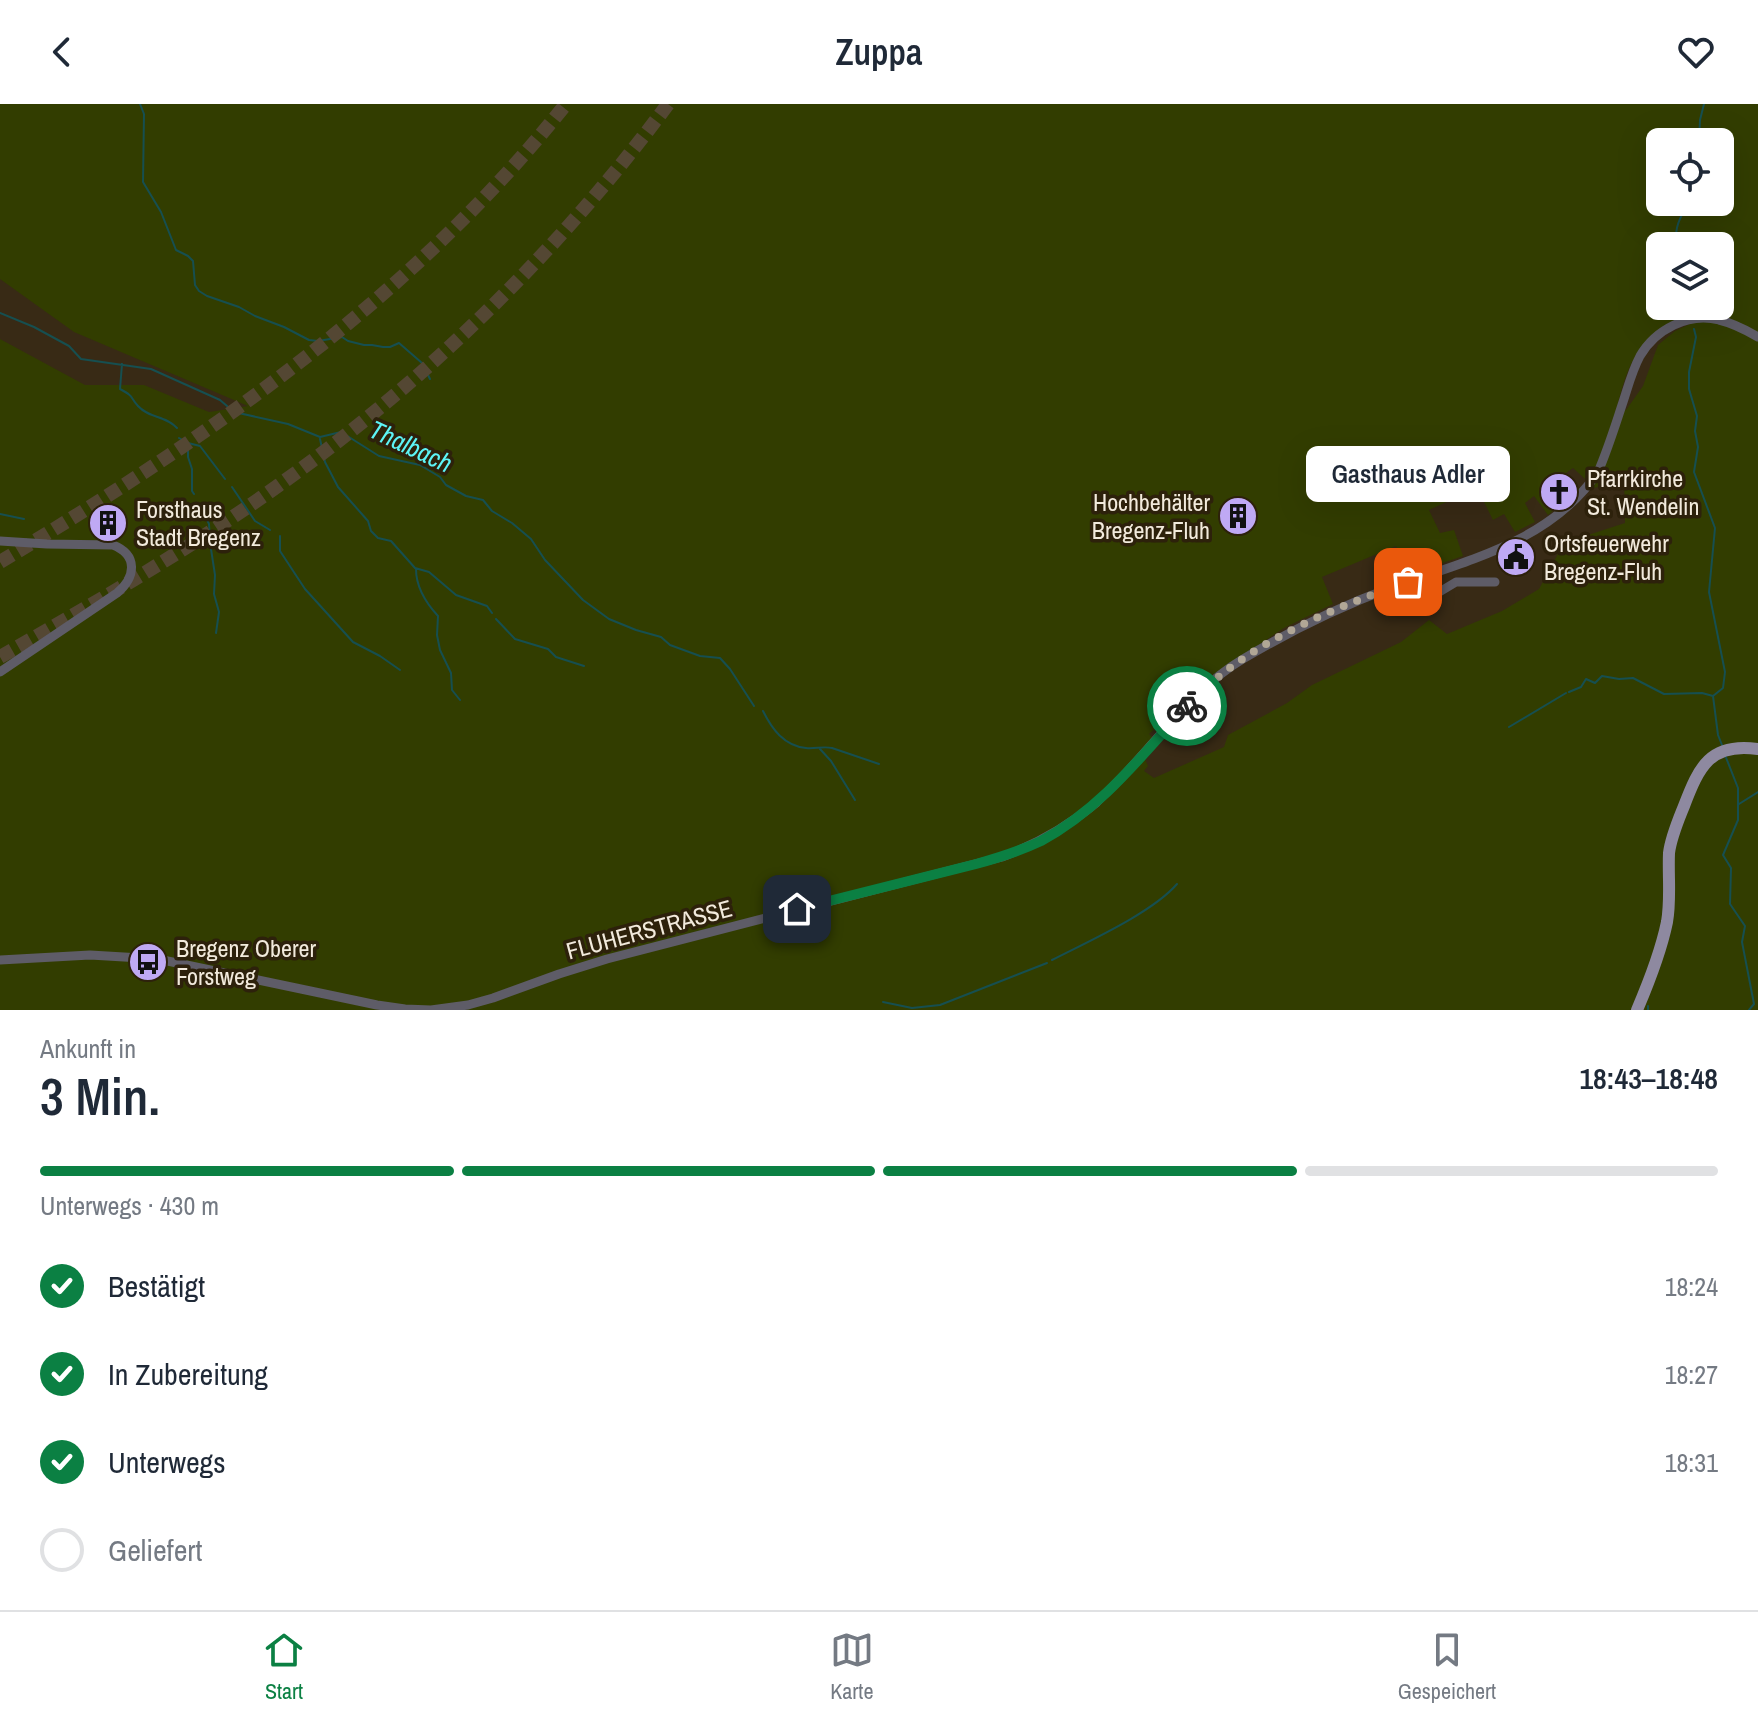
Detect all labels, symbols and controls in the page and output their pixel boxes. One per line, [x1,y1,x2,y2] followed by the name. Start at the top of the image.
[836,28,922,76] text: Zuppa
[40,30,84,74] icon: back
[1674,30,1718,74] icon: heart
[1646,128,1734,320] map controls
[1646,128,1734,216] button: locate
[1646,232,1734,320] button: layers
[364,412,458,480] water label: Thalbach
[1306,446,1510,502] callout: Gasthaus Adler
[1331,456,1485,491] text: Gasthaus Adler
[1587,462,1699,522] place label: Pfarrkirche St. Wendelin
[1538,471,1580,513] church icon: Pfarrkirche St. Wendelin
[1092,486,1210,546] place label: Hochbehälter Bregenz-Fluh
[136,493,261,553] place label: Forsthaus Stadt Bregenz
[1217,495,1259,537] building icon: Hochbehälter Bregenz-Fluh
[87,502,129,544] building icon: Forsthaus Stadt Bregenz
[1544,527,1669,587] place label: Ortsfeuerwehr Bregenz-Fluh
[1495,536,1537,578] public building icon: Ortsfeuerwehr Bregenz-Fluh
[1374,548,1442,616] pin
[1386,560,1430,604] icon: bag
[1147,666,1227,746] courier
[1165,684,1209,728] icon: bike
[763,875,831,943] pin
[775,887,819,931] icon: home
[562,891,736,967] street label: FLUHERSTRASSE
[176,932,316,992] place label: Bregenz Oberer Forstweg
[127,941,169,983] bus stop icon: Bregenz Oberer Forstweg
[40,1031,136,1066] text: Ankunft in
[1579,1058,1718,1098] text: 18:43–18:48
[40,1061,160,1131] text: 3 Min.
[40,1188,219,1223] text: Unterwegs · 430 m
[40,1264,84,1308] icon: check
[108,1266,205,1306] text: Bestätigt
[1665,1269,1718,1304] text: 18:24
[40,1352,84,1396] icon: check
[108,1354,268,1394] text: In Zubereitung
[1665,1357,1718,1392] text: 18:27
[40,1440,84,1484] icon: check
[108,1442,226,1482] text: Unterwegs
[1665,1445,1718,1480] text: 18:31
[108,1530,202,1570] text: Geliefert
[262,1628,306,1706] tab: Start
[830,1628,874,1706] tab: Karte
[1398,1628,1496,1706] tab: Gespeichert

